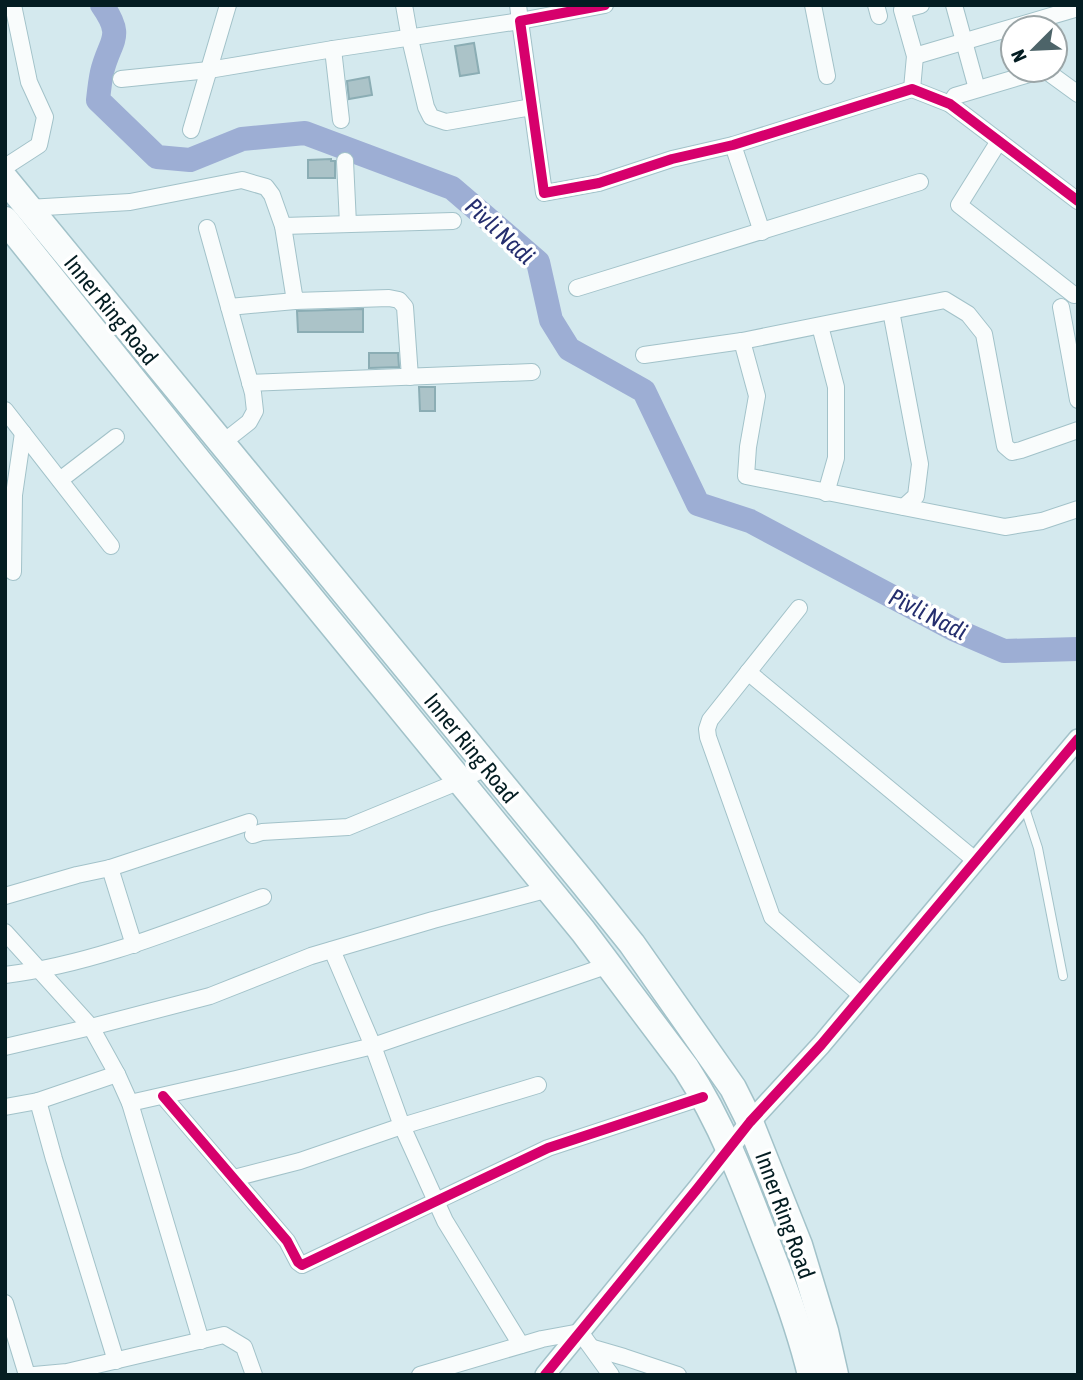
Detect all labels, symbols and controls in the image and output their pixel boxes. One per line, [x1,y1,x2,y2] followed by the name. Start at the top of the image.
[999,14,1069,84] north arrow
[1006,46,1031,66] text: N
[460,192,540,270] water label: Pivli Nadi
[59,250,163,370] street label: Inner Ring Road
[884,583,972,645] water label: Pivli Nadi
[419,688,523,808] street label: Inner Ring Road
[750,1148,820,1282] street label: Inner Ring Road

